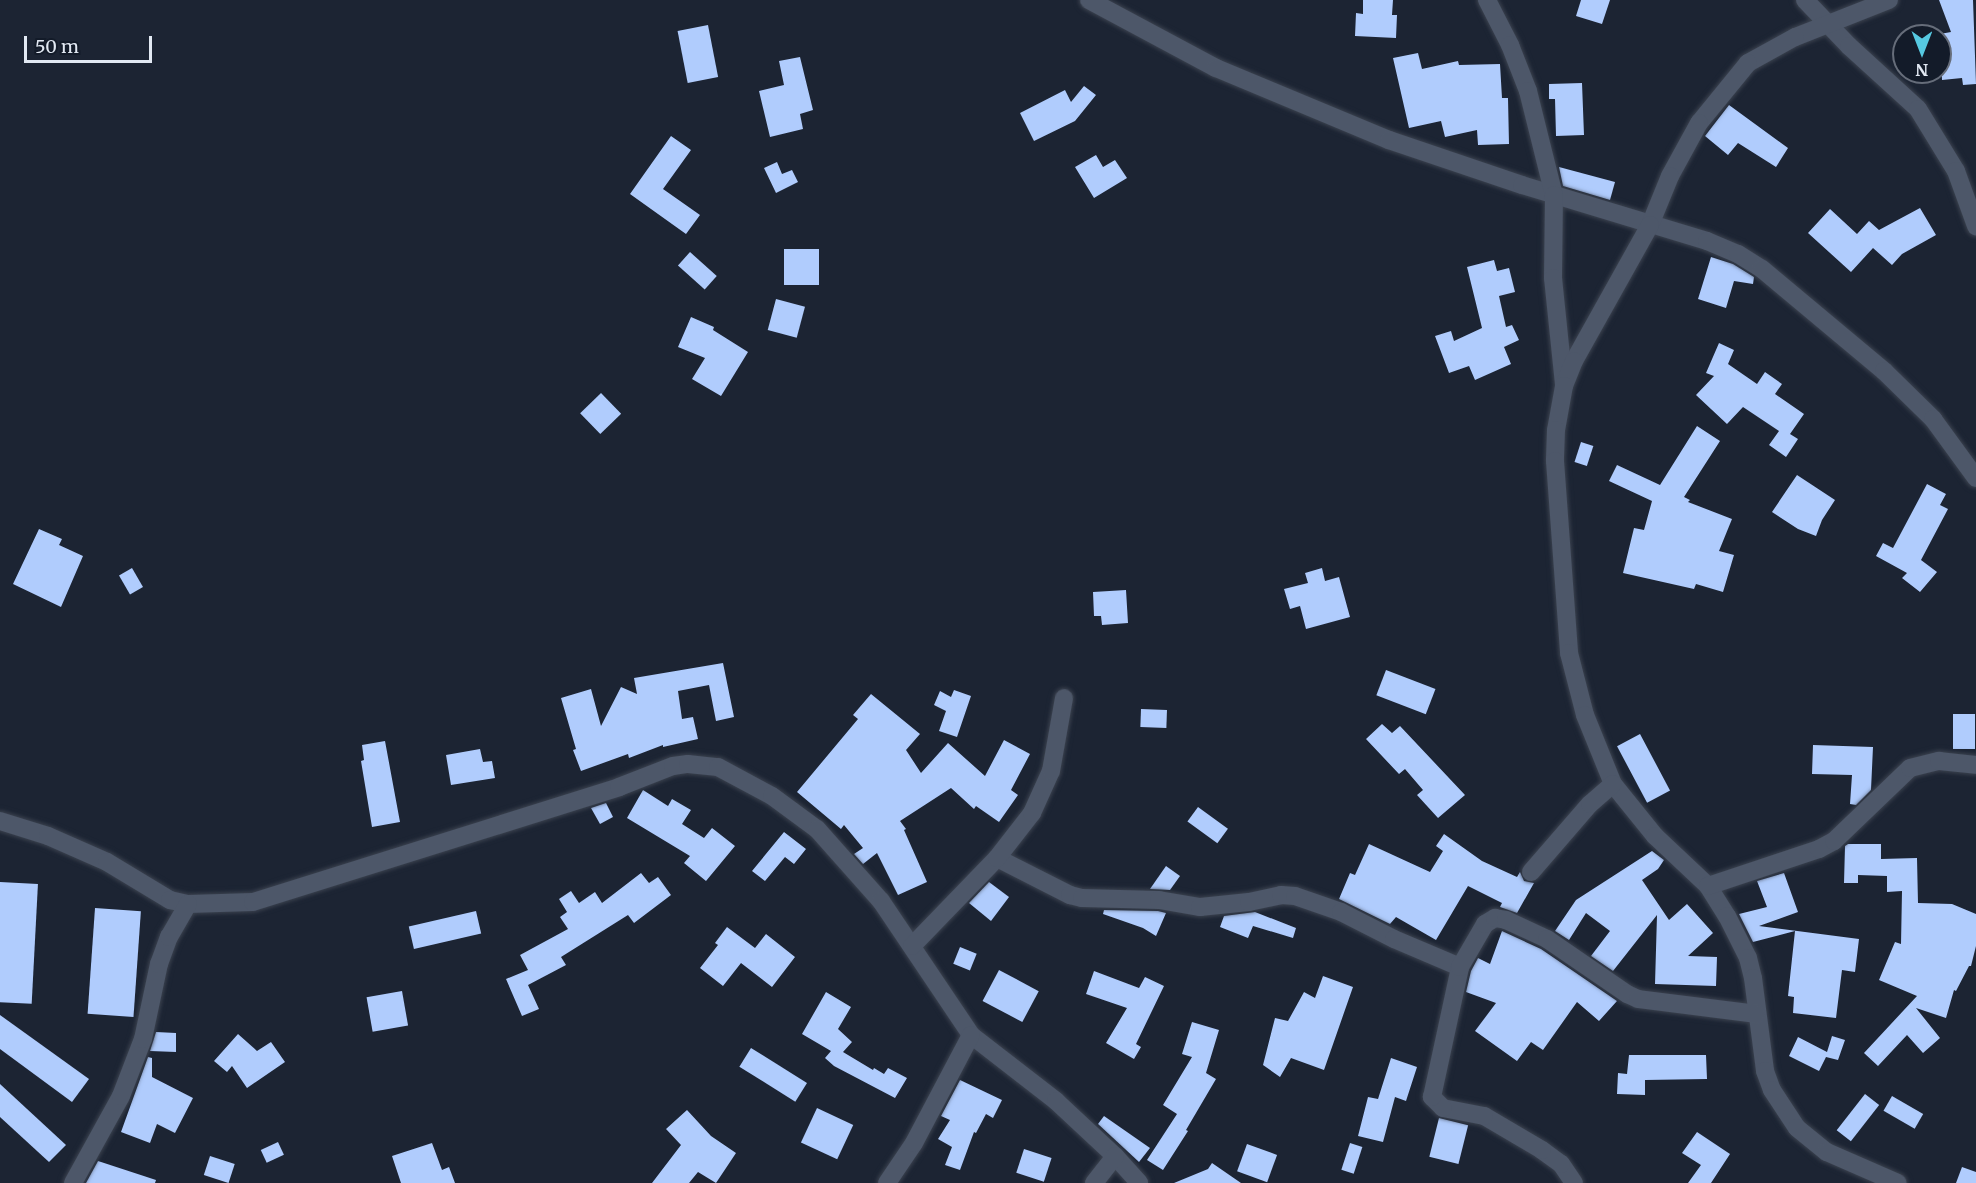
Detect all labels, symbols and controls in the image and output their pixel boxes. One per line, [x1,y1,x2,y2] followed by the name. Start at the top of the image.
[27,24,154,62] scale bar
[1892,24,1952,84] north arrow
[35,35,79,58] text: 50 m
[1916,60,1928,80] text: N

